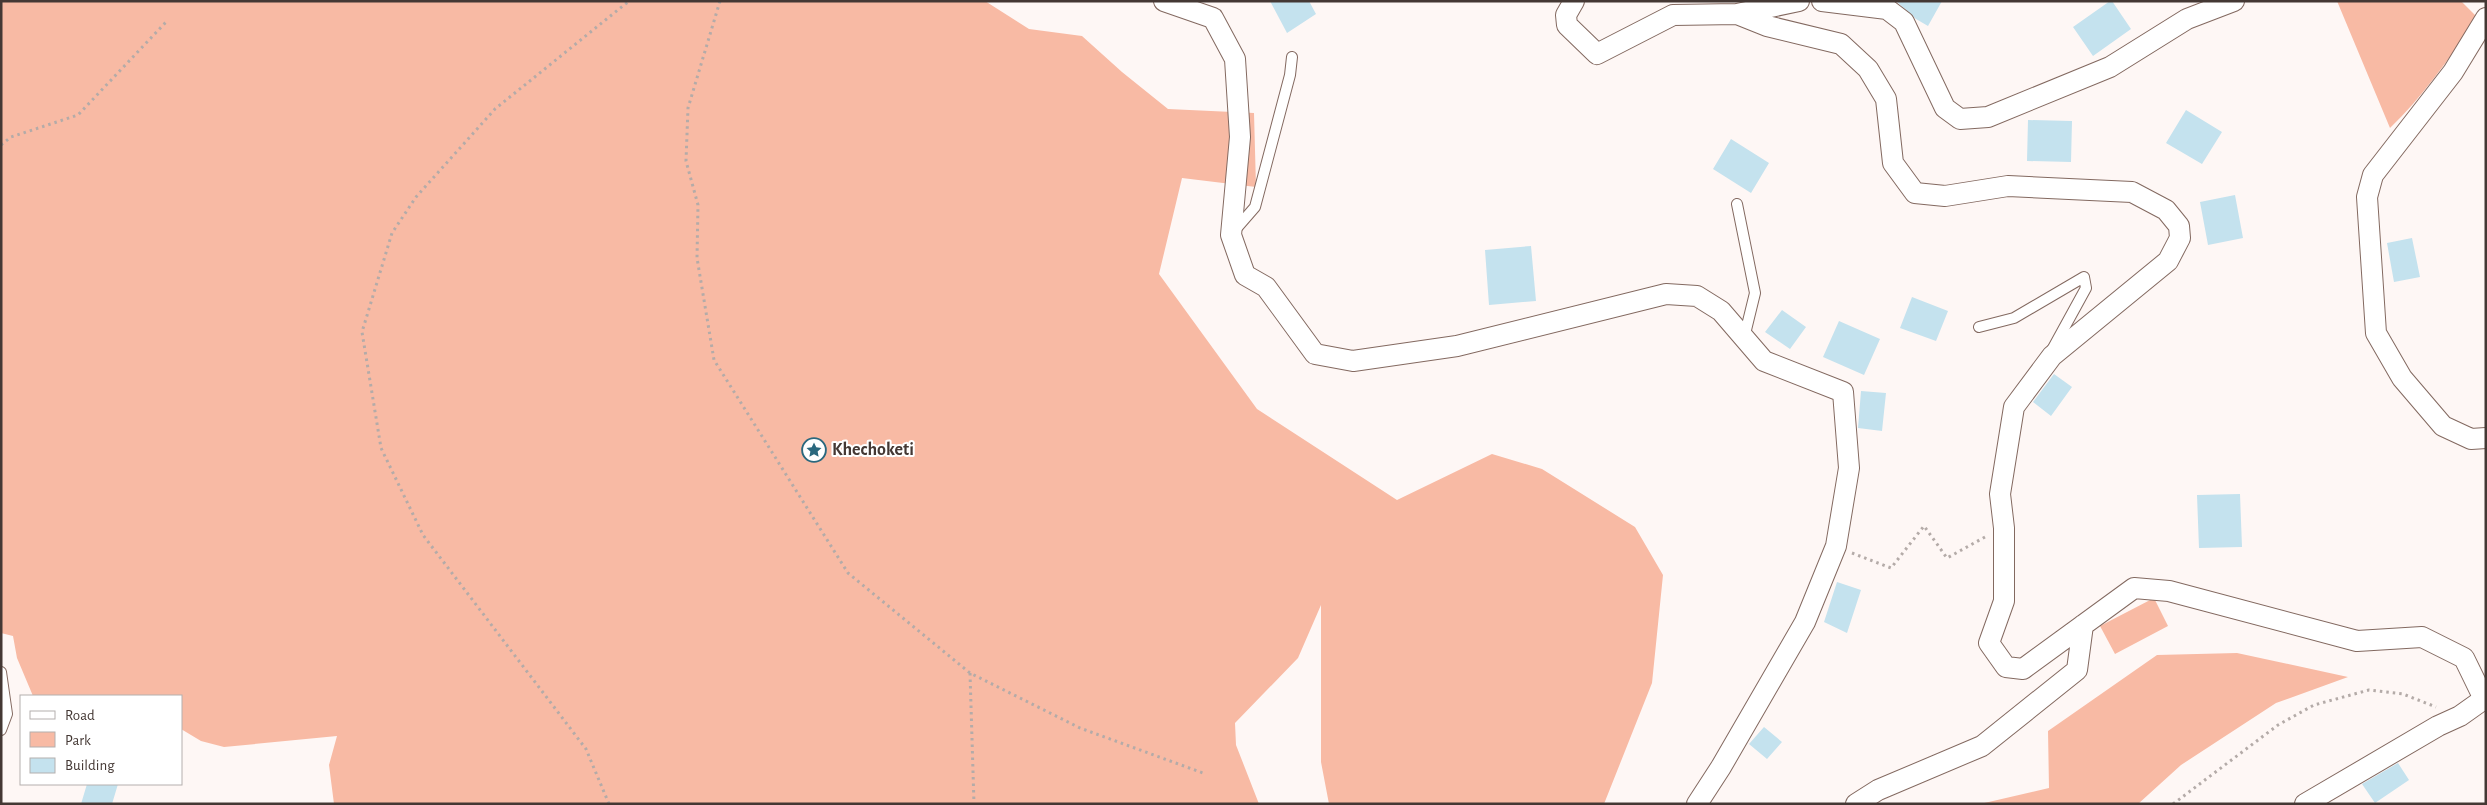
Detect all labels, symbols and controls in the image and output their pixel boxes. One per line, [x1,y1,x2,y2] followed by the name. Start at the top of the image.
[801,437,827,463] place icon: Khechoketi
[832,441,914,459] place label: Khechoketi
[20,695,182,785] legend
[65,708,95,723] text: Road
[65,733,91,748] text: Park
[65,758,115,773] text: Building

